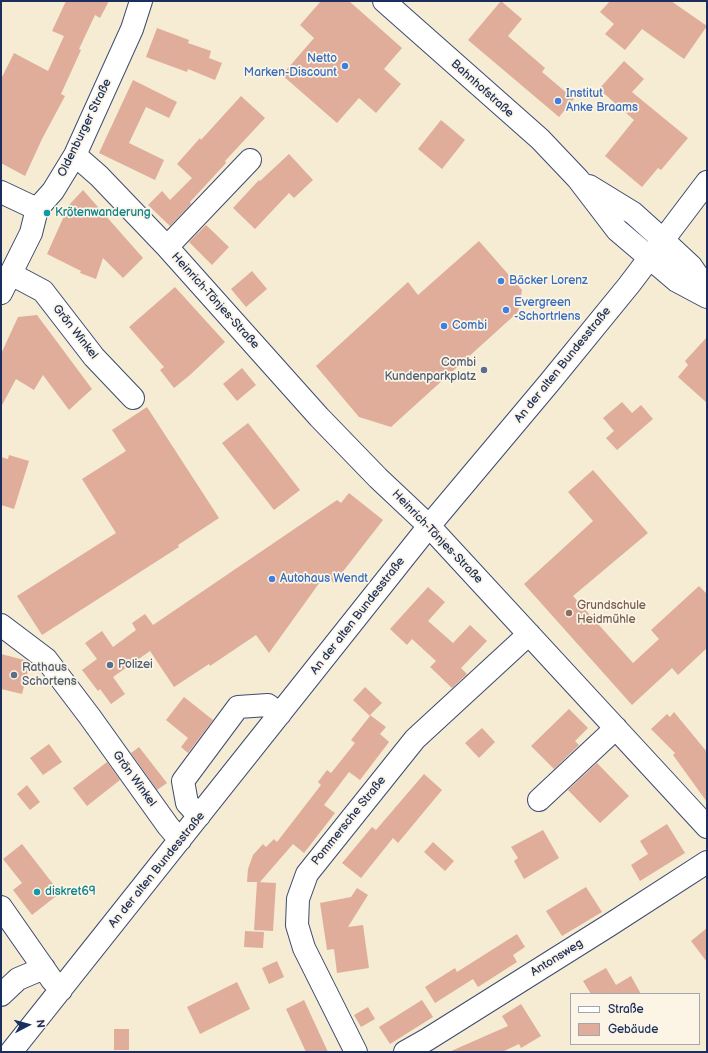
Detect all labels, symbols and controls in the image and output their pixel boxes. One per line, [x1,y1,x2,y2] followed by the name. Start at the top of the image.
[244,52,337,80] place label: Netto Marken-Discount
[448,57,516,121] street label: Bahnhofstraße
[340,61,350,71] marker: Netto Marken-Discount
[55,77,115,179] street label: Oldenburger Straße
[566,87,638,115] place label: Institut Anke Braams
[553,96,563,106] marker: Institut Anke Braams
[55,206,151,220] place label: Krötenwanderung
[42,208,52,218] marker: Krötenwanderung
[168,250,262,352] street label: Heinrich-Tönjes-Straße
[509,274,588,288] place label: Bäcker Lorenz
[496,276,506,286] marker: Bäcker Lorenz
[514,296,580,324] place label: Evergreen -Schortrlens
[49,302,101,362] street label: Grön Winkel
[512,304,614,426] street label: An der alten Bundesstraße
[501,305,511,315] marker: Evergreen -Schortrlens
[452,319,487,333] place label: Combi
[439,321,449,331] marker: Combi
[385,356,476,384] place label: Combi Kundenparkplatz
[479,365,489,375] marker: Combi Kundenparkplatz
[389,487,485,587] street label: Heinrich-Tönjes-Straße
[308,555,408,677] street label: An der alten Bundesstraße
[280,572,368,586] place label: Autohaus Wendt
[267,574,277,584] marker: Autohaus Wendt
[577,599,646,627] place label: Grundschule Heidmühle
[564,608,574,618] marker: Grundschule Heidmühle
[118,658,153,672] place label: Polizei
[105,660,115,670] marker: Polizei
[22,661,77,689] place label: Rathaus Schortens
[9,670,19,680] marker: Rathaus Schortens
[109,748,159,810] street label: Grön Winkel
[309,774,389,868] street label: Pommersche Straße
[106,809,208,931] street label: An der alten Bundesstraße
[45,885,96,899] place label: diskret69
[32,887,42,897] marker: diskret69
[528,936,586,980] street label: Antonsweg
[570,993,700,1045] legend
[608,1002,644,1017] text: Straße
[8,1005,48,1045] north arrow
[34,1019,47,1028] text: N
[608,1022,658,1037] text: Gebäude

